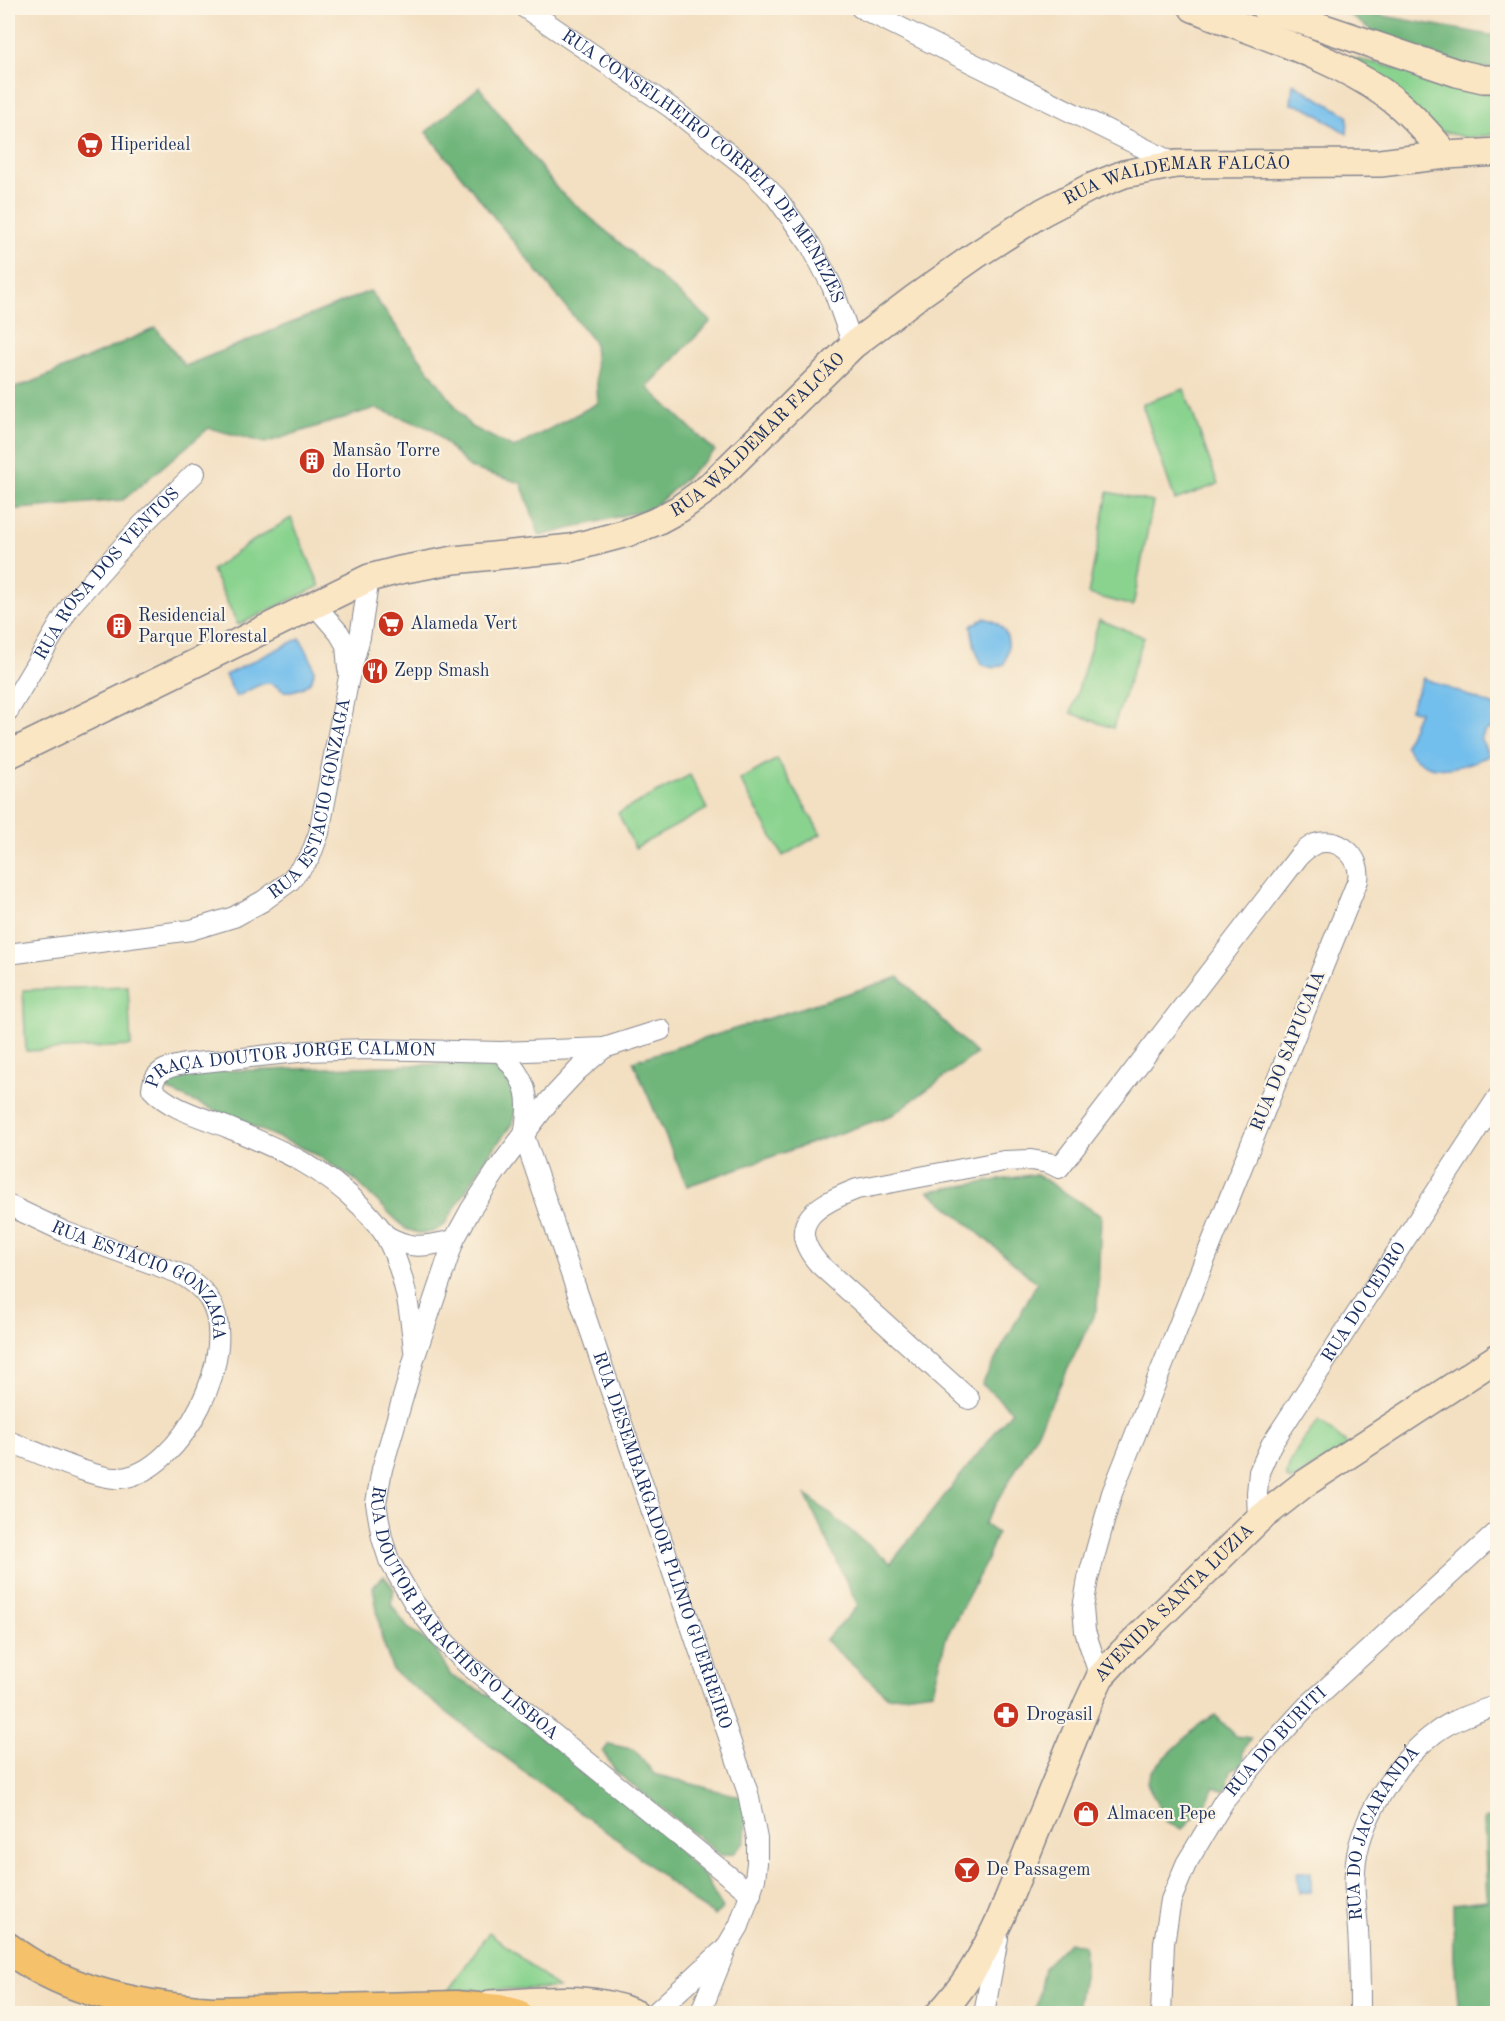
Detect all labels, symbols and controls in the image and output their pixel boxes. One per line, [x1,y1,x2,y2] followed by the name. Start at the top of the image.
[558,27,846,305] street label: RUA CONSELHEIRO CORREIA DE MENEZES
[75,130,105,160] supermarket icon: Hiperideal
[110,136,190,154] place label: Hiperideal
[1061,150,1290,209] street label: RUA WALDEMAR FALCÃO
[668,349,848,521] street label: RUA WALDEMAR FALCÃO
[332,442,440,481] place label: Mansão Torre do Horto
[297,446,327,476] building icon: Mansão Torre do Horto
[31,484,183,663] street label: RUA ROSA DOS VENTOS
[138,607,267,646] place label: Residencial Parque Florestal
[376,609,406,639] supermarket icon: Alameda Vert
[104,611,134,641] building icon: Residencial Parque Florestal
[410,615,518,633] place label: Alameda Vert
[360,656,390,686] restaurant icon: Zepp Smash
[394,662,490,680] place label: Zepp Smash
[265,696,354,903] street label: RUA ESTÁCIO GONZAGA
[1248,968,1328,1133] street label: RUA DO SAPUCAIA
[143,1040,436,1090] street label: PRAÇA DOUTOR JORGE CALMON
[48,1218,228,1341] street label: RUA ESTÁCIO GONZAGA
[1319,1239,1410,1366] street label: RUA DO CEDRO
[589,1349,735,1732] street label: RUA DESEMBARGADOR PLÍNIO GUERREIRO
[366,1484,562,1743] street label: RUA DOUTOR BARACHISTO LISBOA
[1091,1520,1257,1686] street label: AVENIDA SANTA LUZIA
[1222,1684,1330,1800] street label: RUA DO BURITI
[991,1700,1021,1730] pharmacy icon: Drogasil
[1026,1706,1093,1724] place label: Drogasil
[1345,1740,1423,1921] street label: RUA DO JACARANDÁ
[1071,1799,1101,1829] shop icon: Almacen Pepe
[1106,1805,1216,1823] place label: Almacen Pepe
[952,1855,982,1885] bar icon: De Passagem
[986,1861,1091,1879] place label: De Passagem

